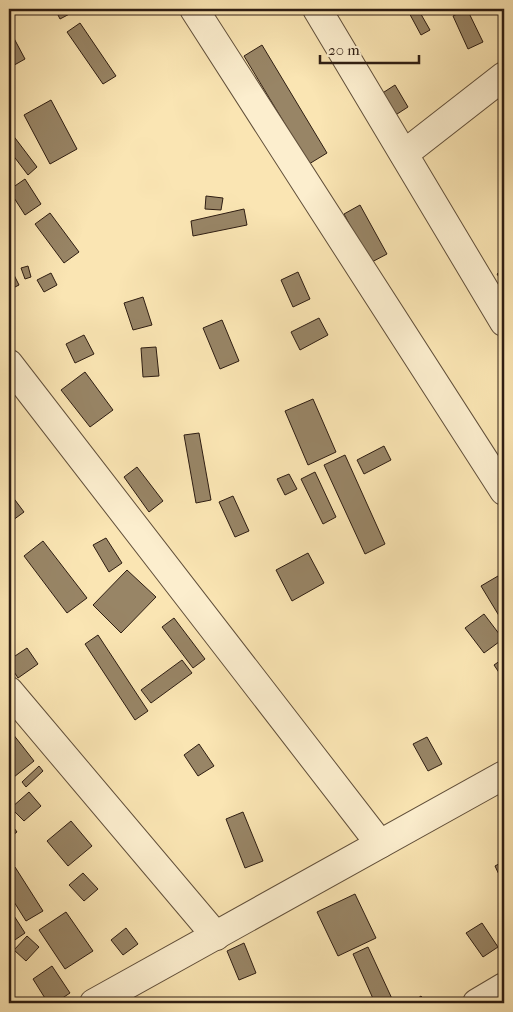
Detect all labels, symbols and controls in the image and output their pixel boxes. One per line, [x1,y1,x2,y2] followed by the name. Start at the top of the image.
[320,32,419,64] scale bar
[328,41,360,59] text: 20 m

